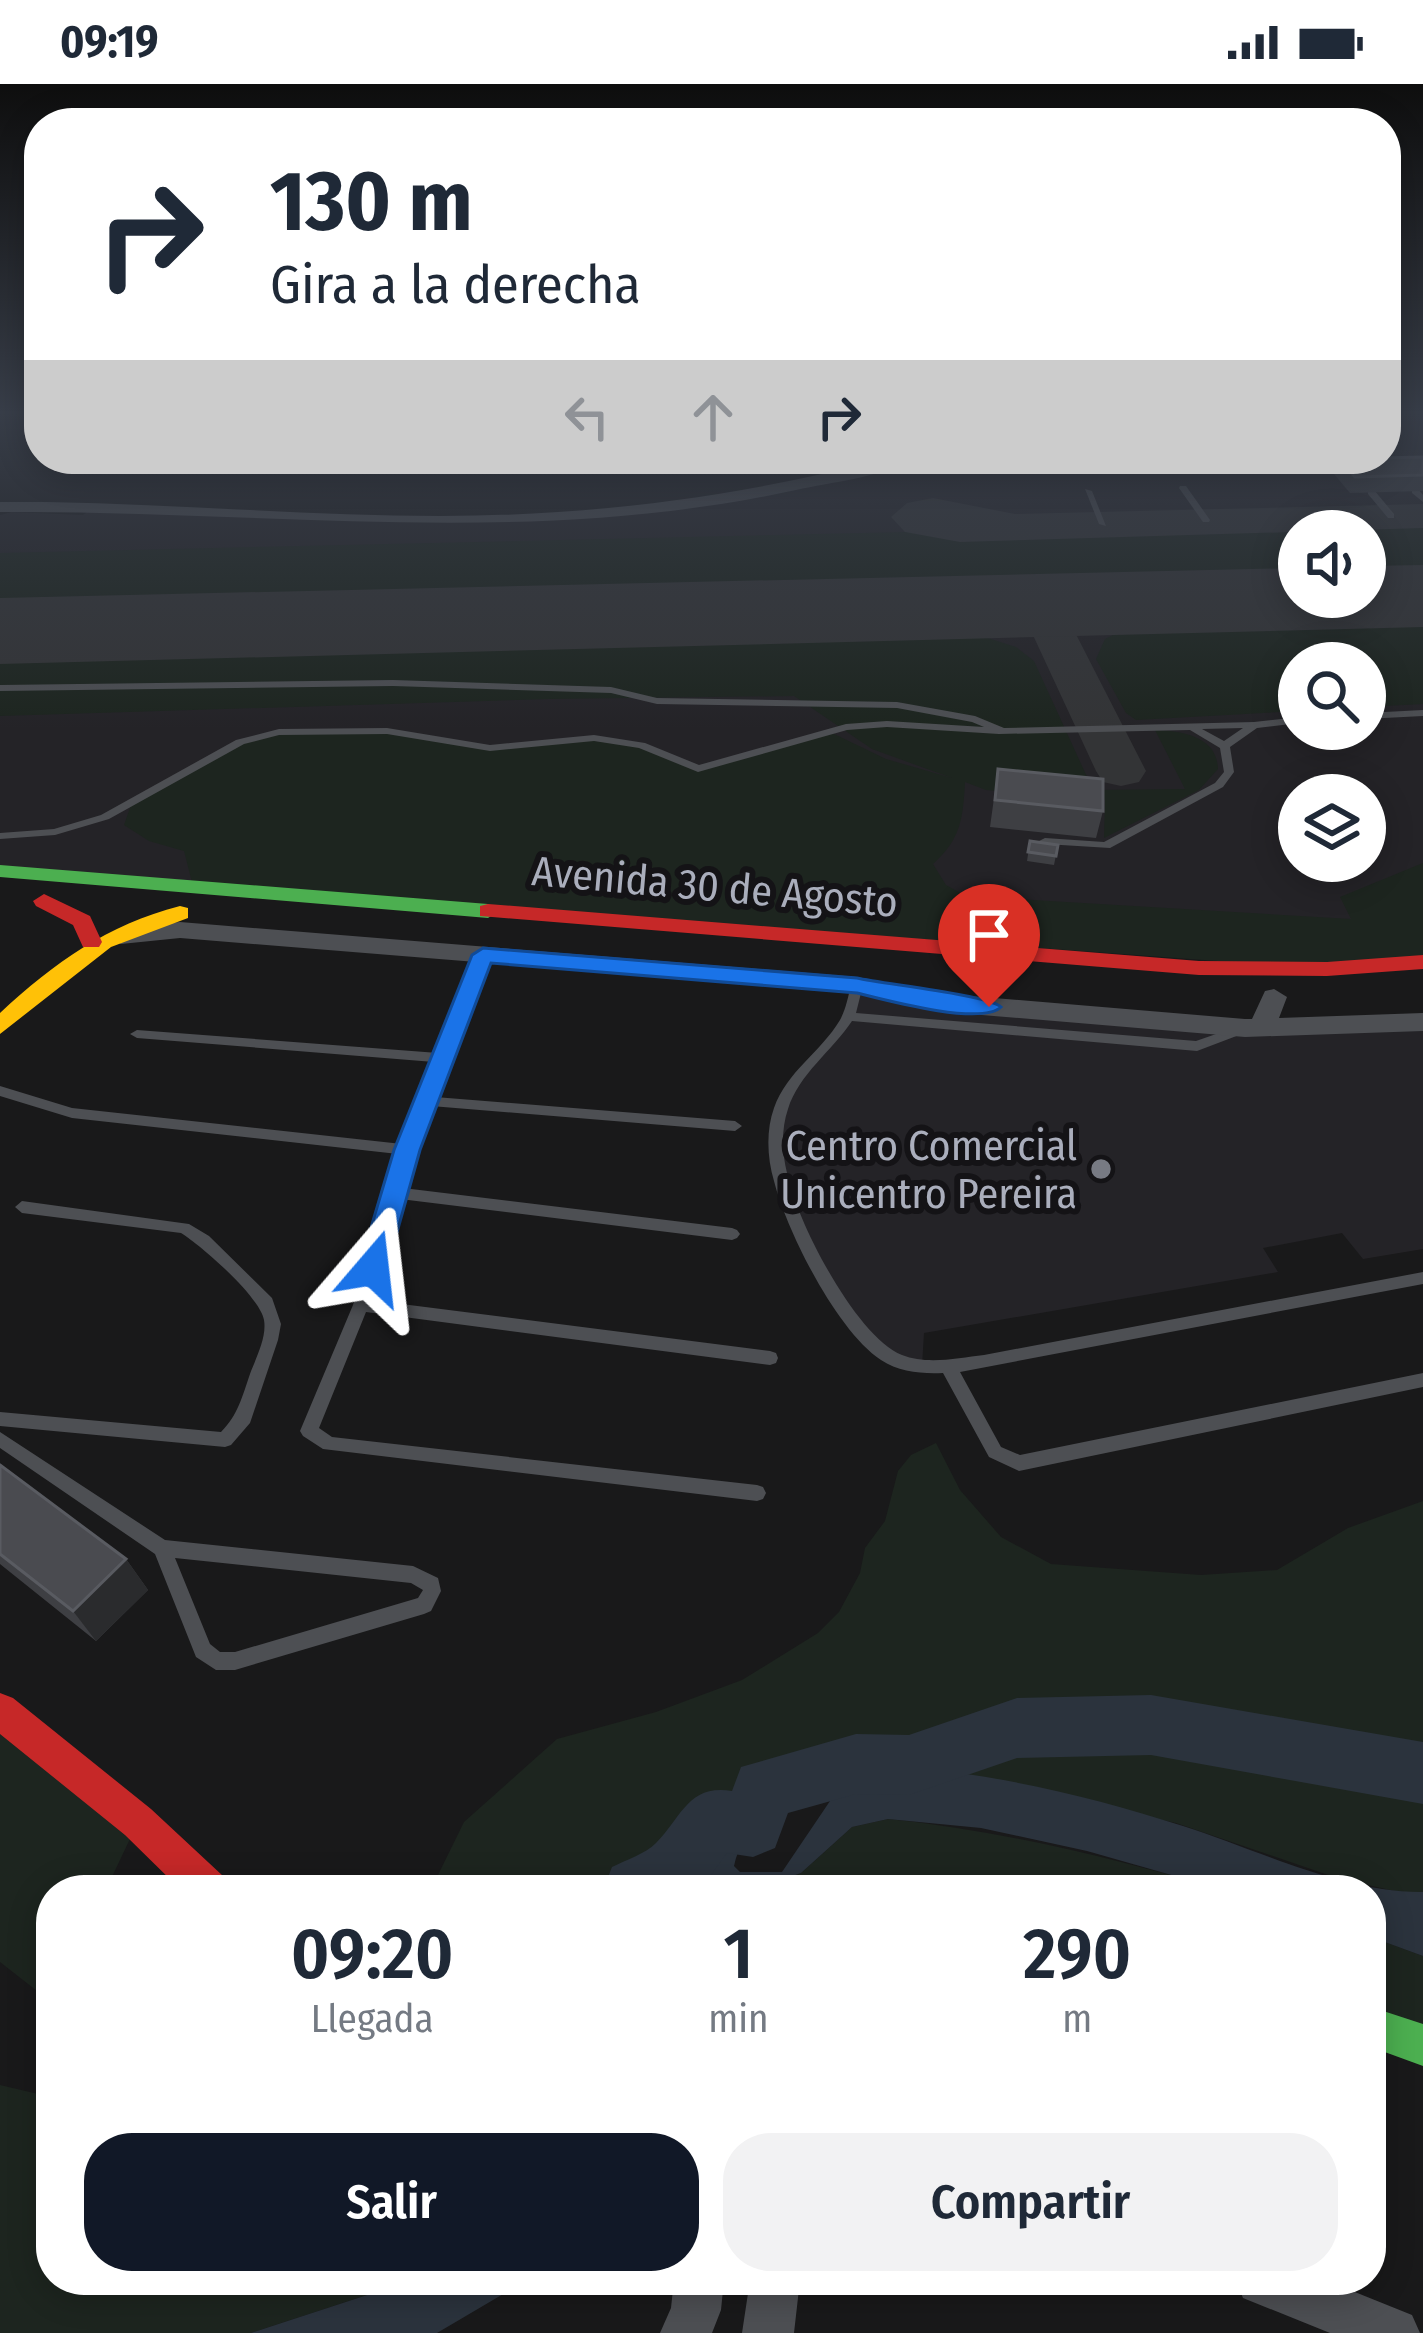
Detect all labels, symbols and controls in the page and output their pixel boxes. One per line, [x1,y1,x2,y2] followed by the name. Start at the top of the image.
[60,15,159,69] text: 09:19
[270,151,473,252] text: 130 m
[72,156,228,312] icon: right
[270,253,641,317] text: Gira a la derecha
[554,384,620,450] icon: left
[680,384,746,450] icon: ahead
[806,384,872,450] icon: right
[1278,510,1386,882] map controls
[1278,510,1386,618] button: sound
[1278,642,1386,750] button: search
[1278,774,1386,882] button: layers
[530,846,900,928] street label: Avenida 30 de Agosto
[938,884,1040,1007] pin
[956,902,1022,968] icon: arrive
[780,1121,1077,1219] place label: Centro Comercial Unicentro Pereira
[1088,1156,1114,1182] marker: Centro Comercial Unicentro Pereira
[310,1205,436,1331] position arrow
[291,1911,454,1997] text: 09:20
[724,1911,753,1997] text: 1
[1023,1911,1131,1997] text: 290
[311,1996,434,2042] text: Llegada
[708,1996,769,2042] text: min
[1062,1996,1092,2042] text: m
[84,2133,699,2271] button: Salir
[723,2133,1338,2271] button: Compartir

